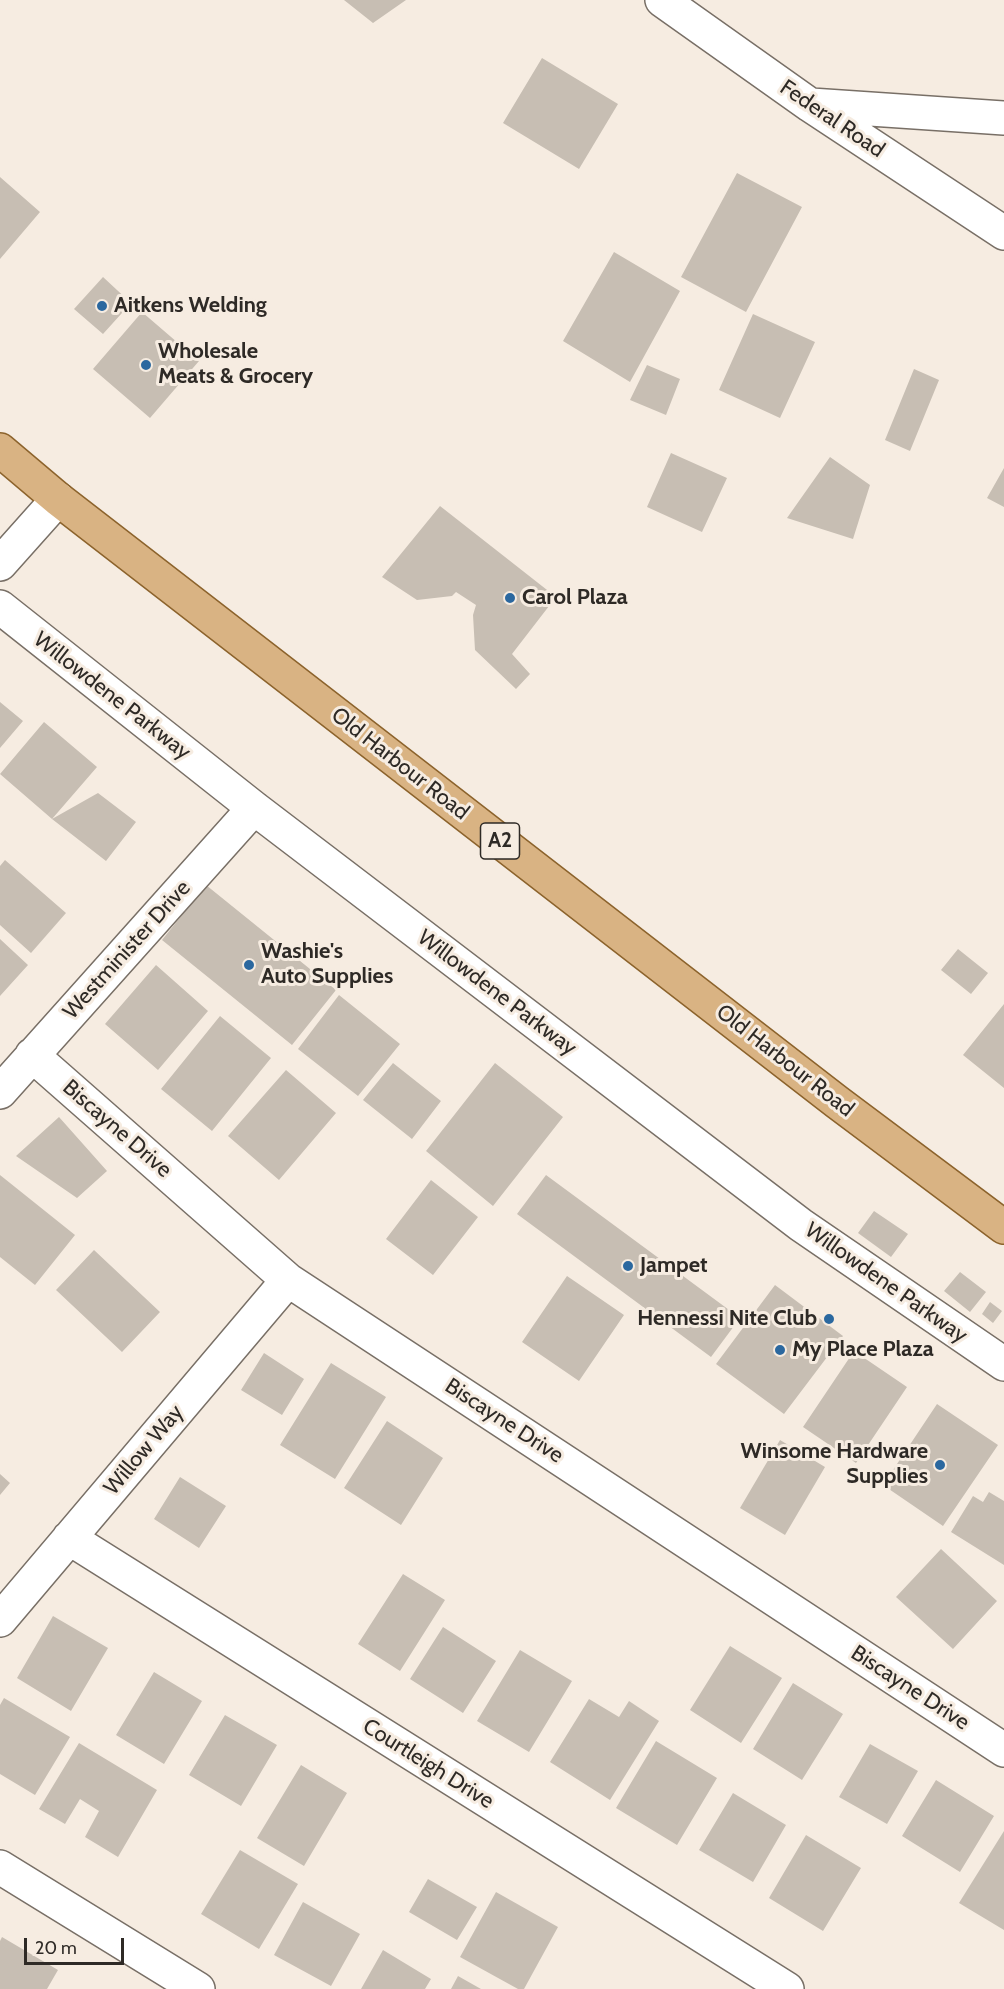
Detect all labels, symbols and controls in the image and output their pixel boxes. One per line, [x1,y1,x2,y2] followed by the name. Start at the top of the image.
[775,74,889,164] street label: Federal Road
[114,293,267,319] place label: Aitkens Welding
[95,299,109,313] marker: Aitkens Welding
[158,339,313,390] place label: Wholesale Meats & Grocery
[139,358,153,372] marker: Wholesale Meats & Grocery
[522,585,628,611] place label: Carol Plaza
[503,591,517,605] marker: Carol Plaza
[28,626,196,766] street label: Willowdene Parkway
[326,702,474,826] street label: Old Harbour Road
[480,823,520,859] road number: A2
[58,875,196,1025] street label: Westminister Drive
[412,925,582,1061] street label: Willowdene Parkway
[261,939,393,990] place label: Washie's Auto Supplies
[242,958,256,972] marker: Washie's Auto Supplies
[711,999,859,1123] street label: Old Harbour Road
[57,1074,177,1184] street label: Biscayne Drive
[800,1217,972,1349] street label: Willowdene Parkway
[640,1253,708,1279] place label: Jampet
[621,1259,635,1273] marker: Jampet
[637,1306,817,1332] place label: Hennessi Nite Club
[822,1312,836,1326] marker: Hennessi Nite Club
[792,1337,934,1363] place label: My Place Plaza
[773,1343,787,1357] marker: My Place Plaza
[440,1373,568,1469] street label: Biscayne Drive
[99,1400,189,1500] street label: Willow Way
[741,1439,928,1490] place label: Winsome Hardware Supplies
[933,1458,947,1472] marker: Winsome Hardware Supplies
[846,1640,974,1736] street label: Biscayne Drive
[358,1713,498,1815] street label: Courtleigh Drive
[27,1926,128,1964] scale bar
[35,1937,77,1959] text: 20 m

